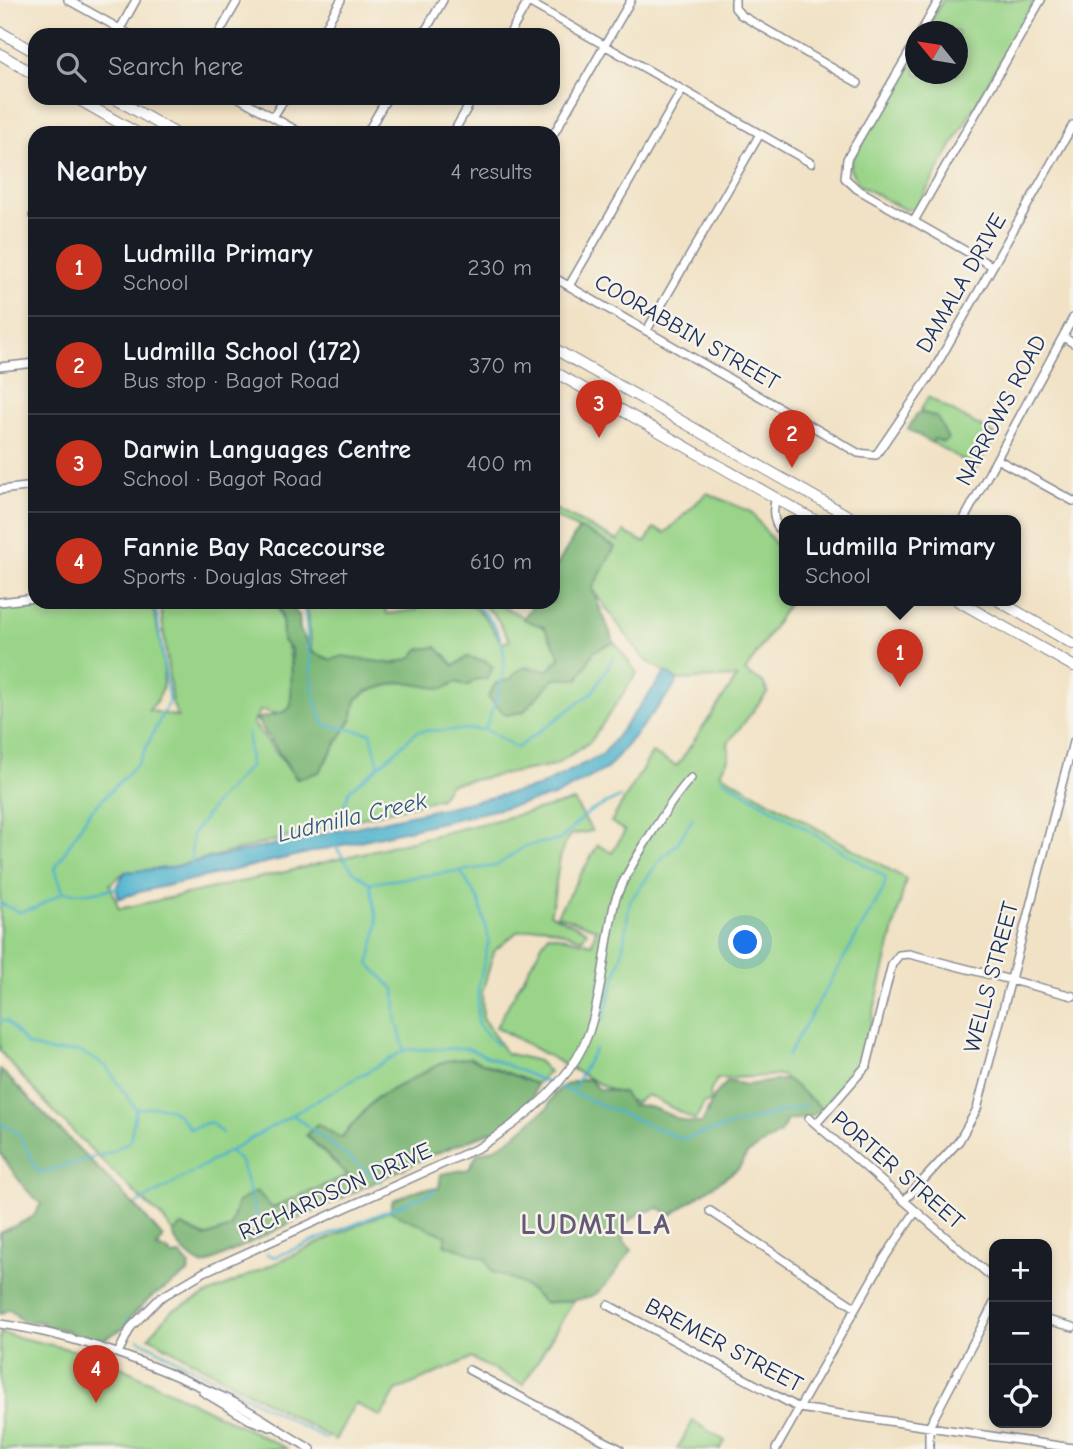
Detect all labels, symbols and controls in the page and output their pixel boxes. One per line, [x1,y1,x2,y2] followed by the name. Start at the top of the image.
[905,21,968,84] north arrow
[28,28,560,105] search box
[52,48,90,86] icon: search
[108,52,243,82] text: Search here
[56,154,147,189] text: Nearby
[450,158,532,185] text: 4 results
[910,208,1012,357] street label: DAMALA DRIVE
[123,239,313,269] text: Ludmilla Primary
[74,254,84,281] text: 1
[468,254,532,281] text: 230 m
[590,268,784,396] street label: COORABBIN STREET
[123,269,188,296] text: School
[950,330,1052,490] street label: NARROWS ROAD
[123,337,361,367] text: Ludmilla School (172)
[73,352,85,379] text: 2
[469,352,532,379] text: 370 m
[123,367,340,394] text: Bus stop · Bagot Road
[576,380,622,438] pin: 3
[769,410,815,468] pin: 2
[123,435,411,465] text: Darwin Languages Centre
[73,450,85,477] text: 3
[466,450,532,477] text: 400 m
[123,465,322,492] text: School · Bagot Road
[779,515,1021,606] popup
[805,532,995,562] text: Ludmilla Primary
[123,533,385,563] text: Fannie Bay Racecourse
[74,548,84,575] text: 4
[470,548,532,575] text: 610 m
[805,562,871,589] text: School
[123,563,347,590] text: Sports · Douglas Street
[877,629,923,687] pin: 1
[274,786,430,848] water label: Ludmilla Creek
[958,898,1024,1056] street label: WELLS STREET
[728,925,762,959] your location
[826,1105,970,1235] street label: PORTER STREET
[234,1136,436,1246] street label: RICHARDSON DRIVE
[520,1207,672,1242] district label: LUDMILLA
[989,1239,1052,1428] map controls
[989,1239,1052,1302] button: +
[641,1292,807,1398] street label: BREMER STREET
[989,1302,1052,1365] button: −
[73,1345,119,1403] pin: 4
[989,1365,1052,1428] button: locate

